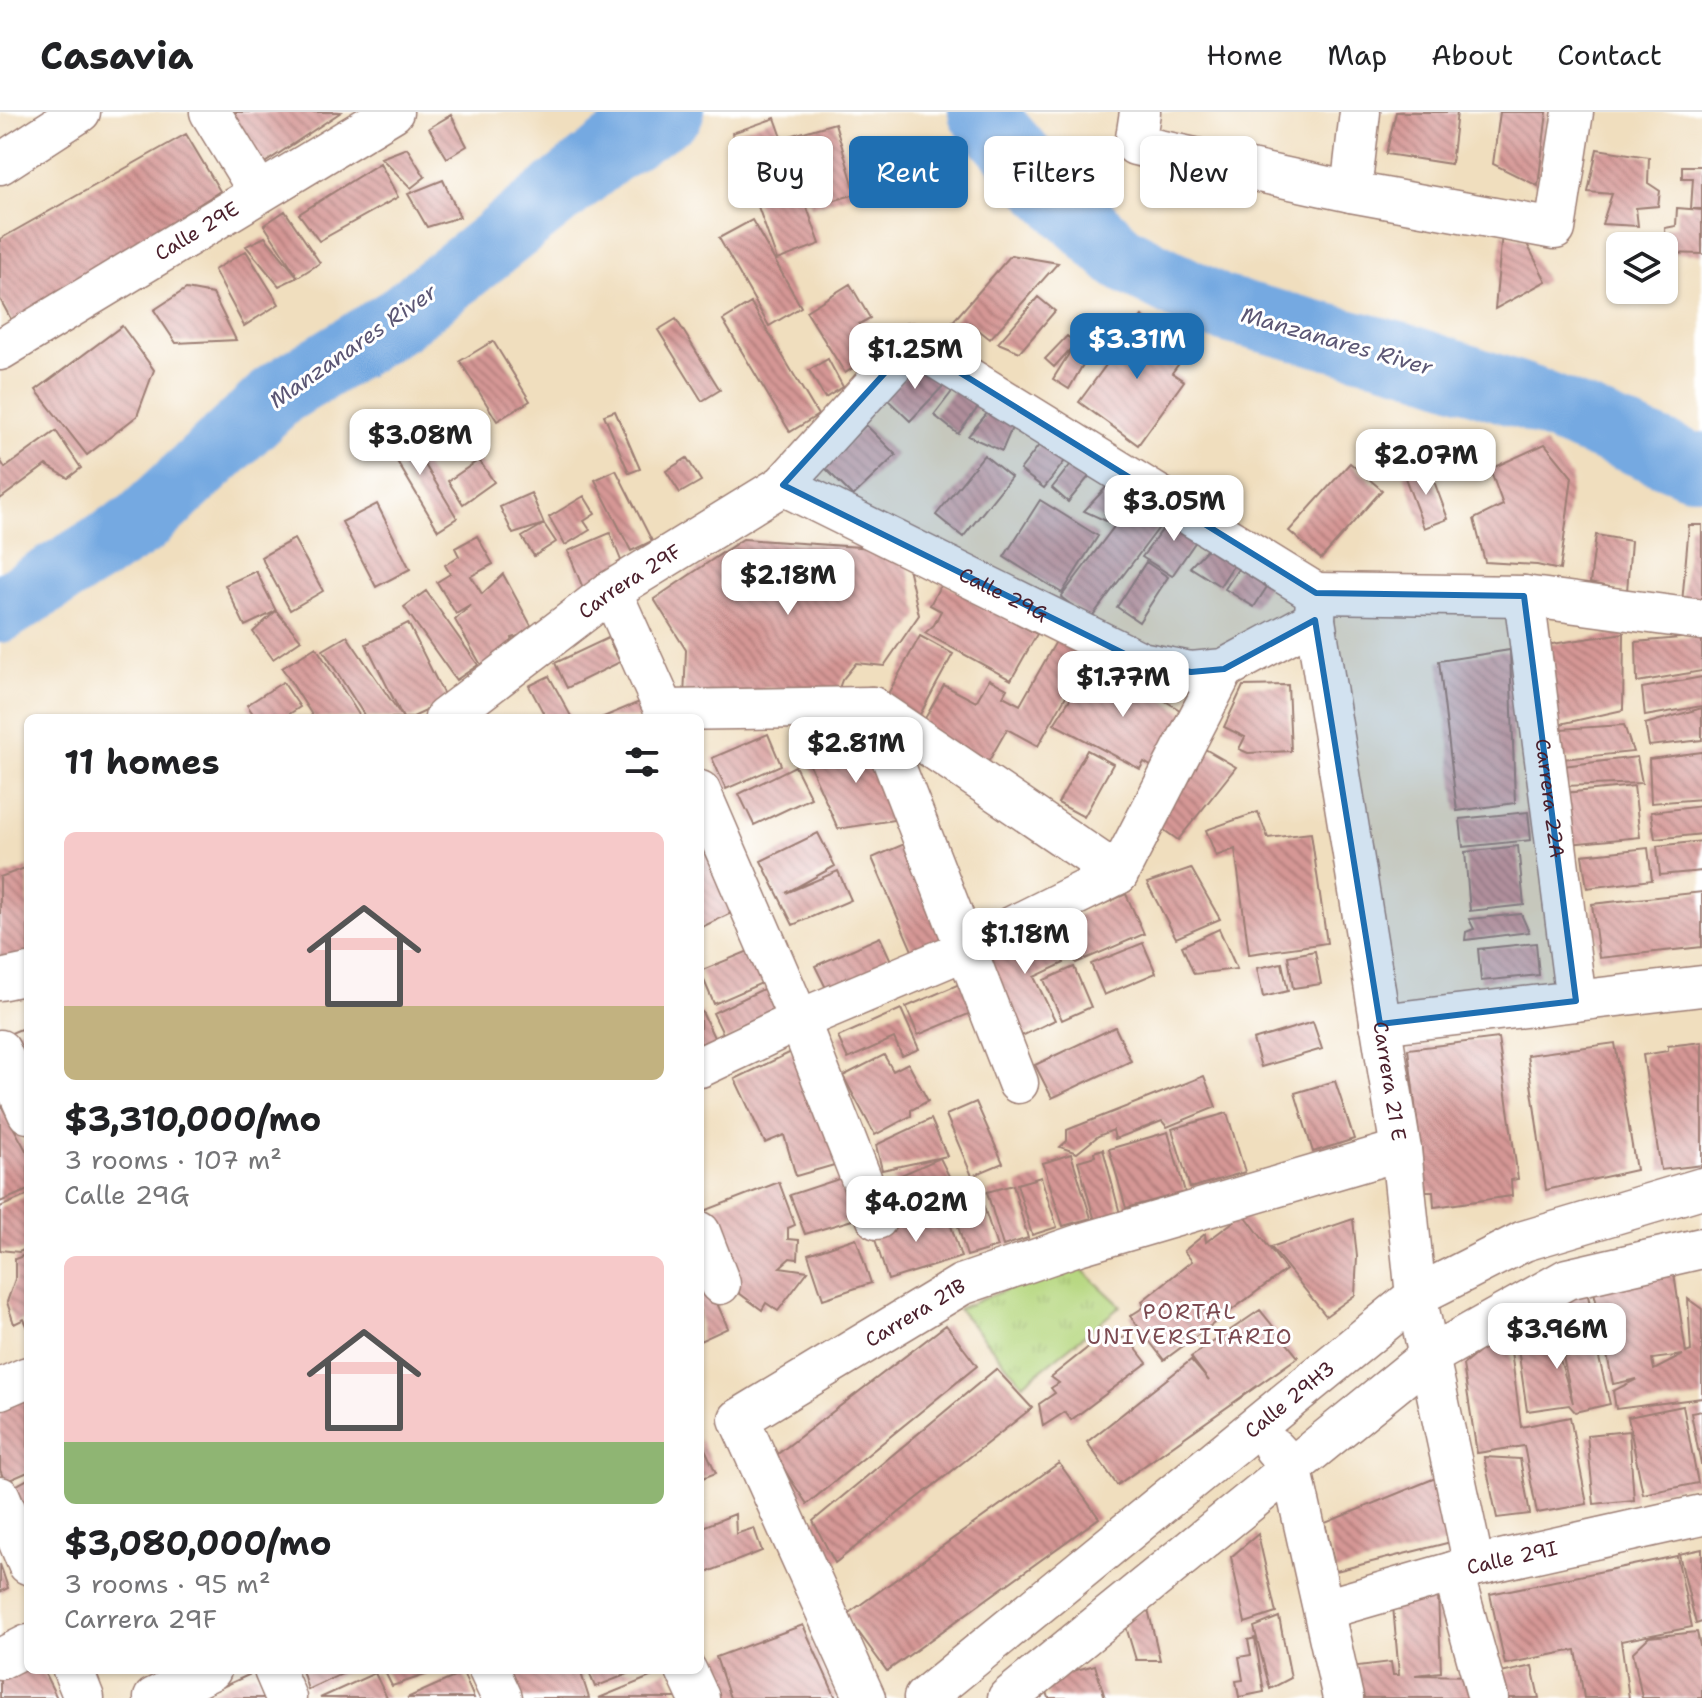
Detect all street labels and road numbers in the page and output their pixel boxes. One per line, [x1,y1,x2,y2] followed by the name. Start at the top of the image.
[150,195,244,266] street label: Calle 29E
[573,538,686,624] street label: Carrera 29F
[955,561,1053,627] street label: Calle 29G
[1529,737,1571,860] street label: Carrera 22A
[1367,1019,1412,1142] street label: Carrera 21 E
[860,1272,970,1353] street label: Carrera 21B
[1239,1355,1340,1444] street label: Calle 29H3
[1463,1535,1560,1581] street label: Calle 29I

